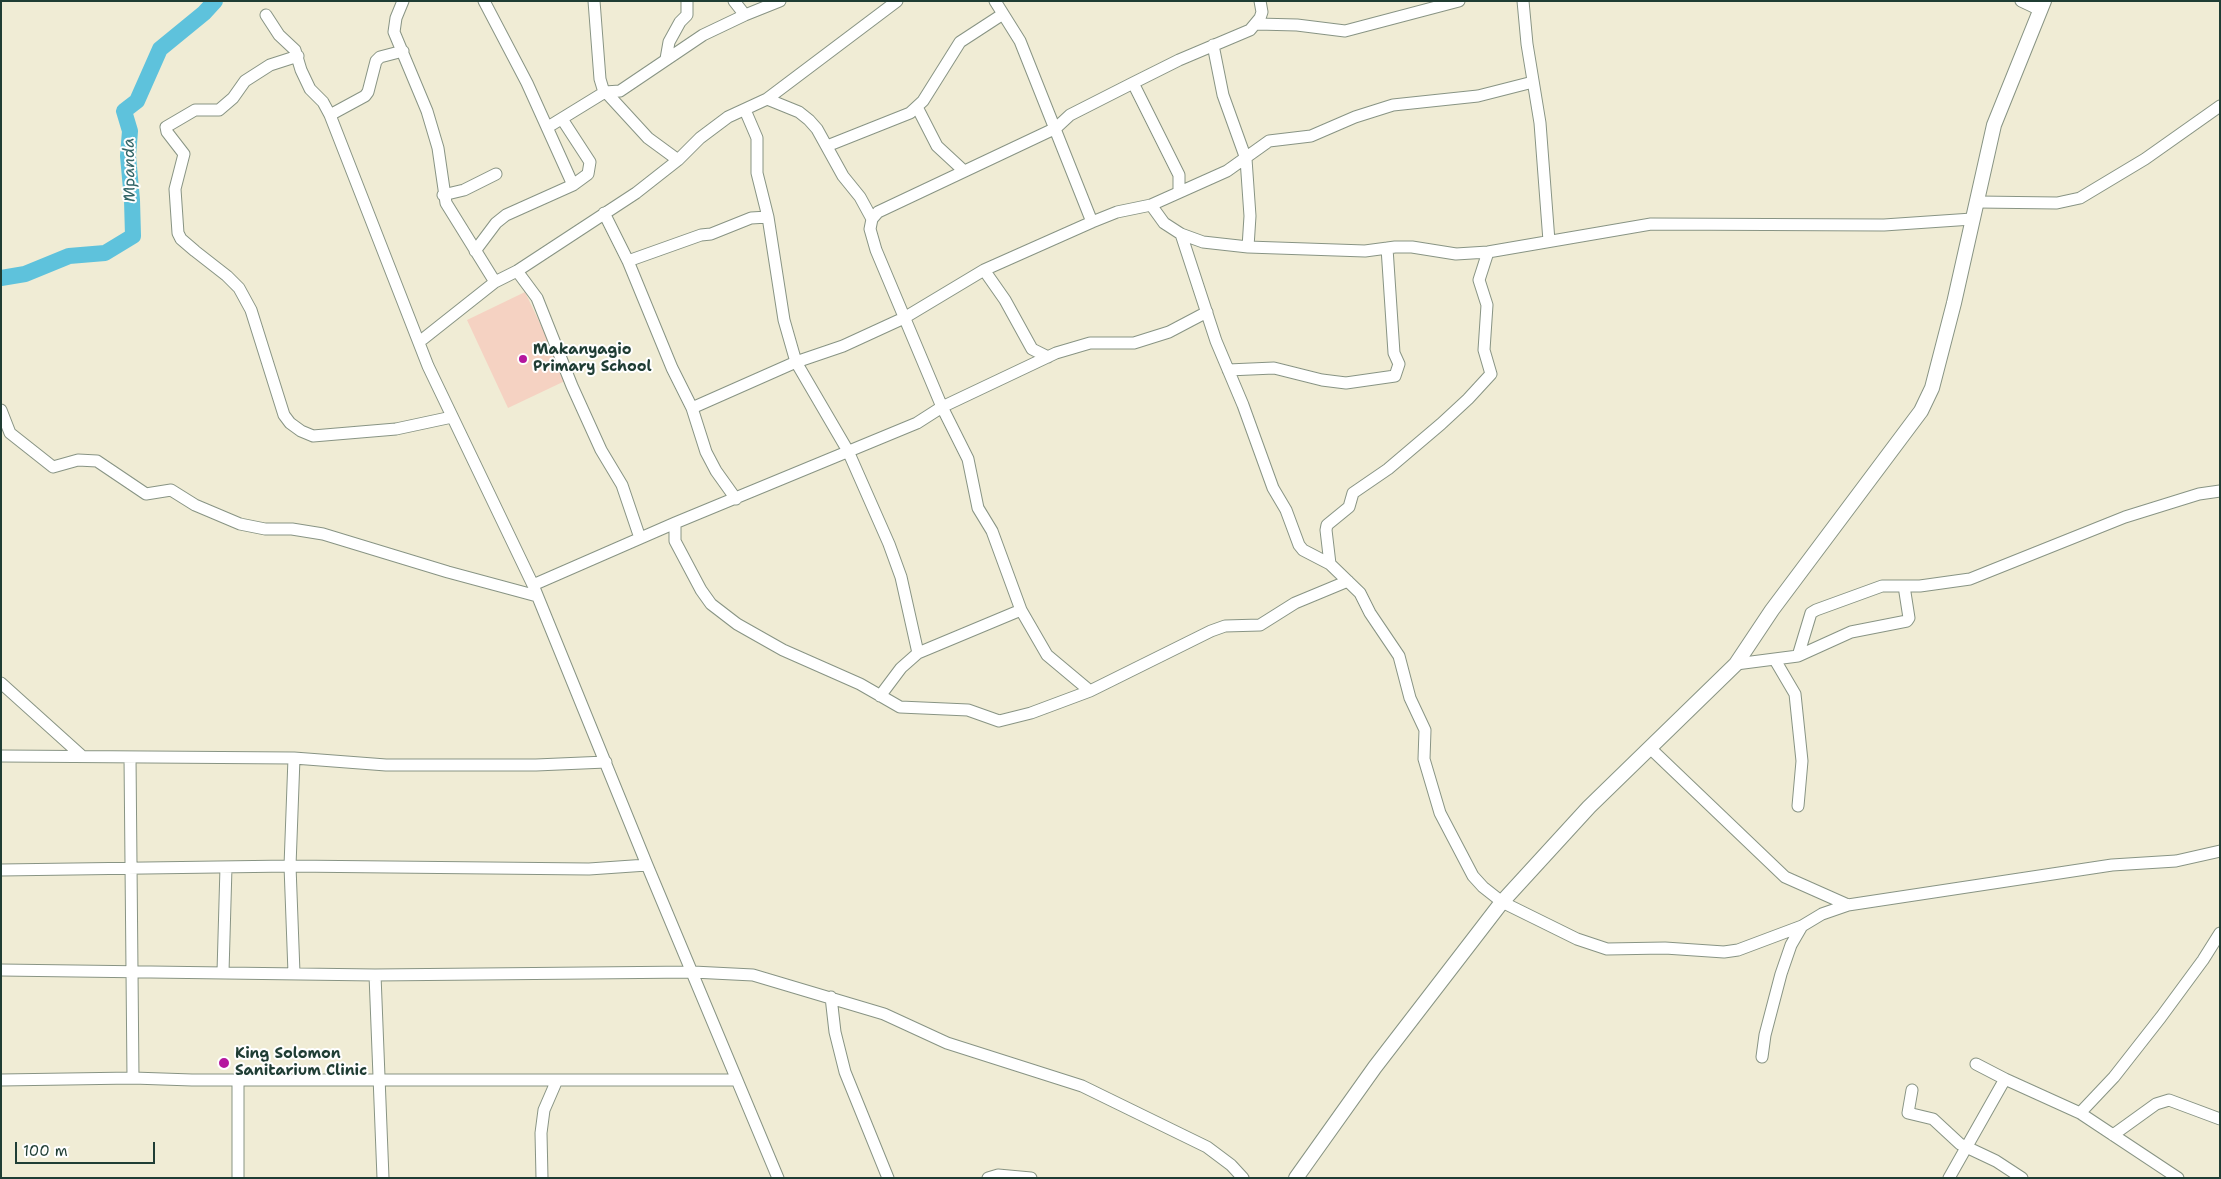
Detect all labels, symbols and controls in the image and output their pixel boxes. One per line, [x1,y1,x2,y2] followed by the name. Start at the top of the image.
[120,138,140,202] water label: Mpanda
[533,341,652,376] place label: Makanyagio Primary School
[517,353,529,365] marker: Makanyagio Primary School
[235,1045,367,1080] place label: King Solomon Sanitarium Clinic
[217,1056,231,1070] marker: King Solomon Sanitarium Clinic
[18,1132,158,1164] scale bar
[23,1141,68,1161] text: 100 m

